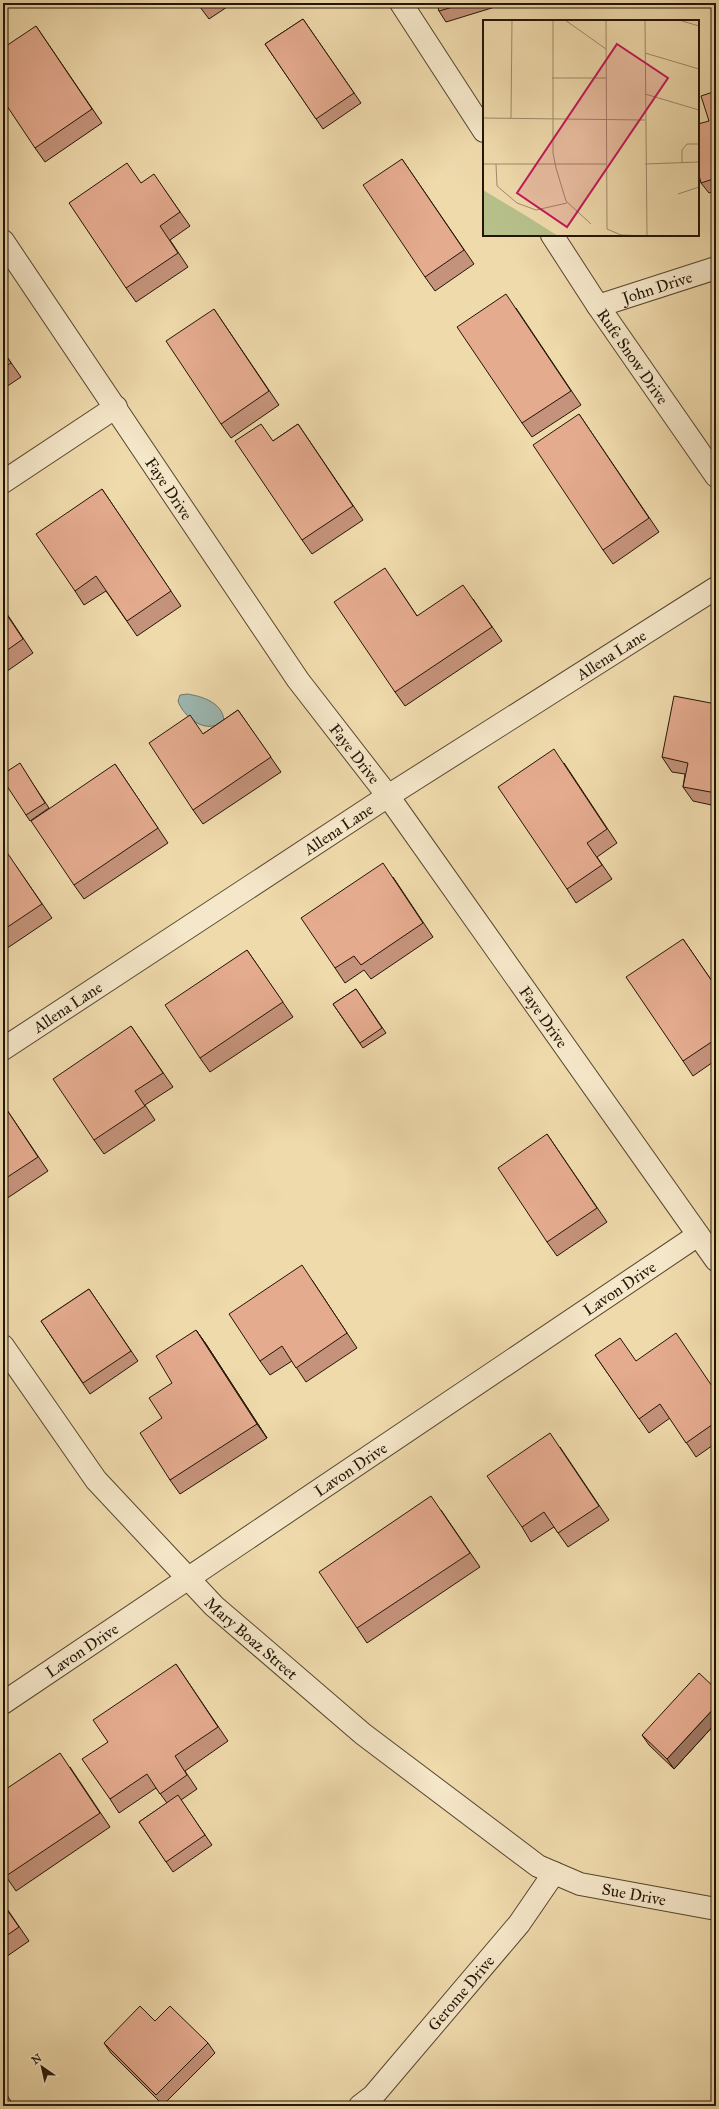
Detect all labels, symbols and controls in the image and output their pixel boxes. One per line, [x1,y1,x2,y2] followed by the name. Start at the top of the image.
[483,20,699,236] inset map
[618,267,695,309] street label: John Drive
[593,305,673,408] street label: Rufe Snow Drive
[141,454,197,523] street label: Faye Drive
[572,625,650,684] street label: Allena Lane
[326,720,385,788] street label: Faye Drive
[299,799,377,859] street label: Allena Lane
[28,977,106,1037] street label: Allena Lane
[516,982,572,1051] street label: Faye Drive
[579,1257,659,1319] street label: Lavon Drive
[311,1438,391,1500] street label: Lavon Drive
[201,1593,302,1683] street label: Mary Boaz Street
[42,1619,122,1681] street label: Lavon Drive
[600,1879,668,1909] street label: Sue Drive
[423,1951,498,2034] street label: Gerome Drive
[22,2047,62,2087] north arrow
[29,2051,45,2067] text: N

